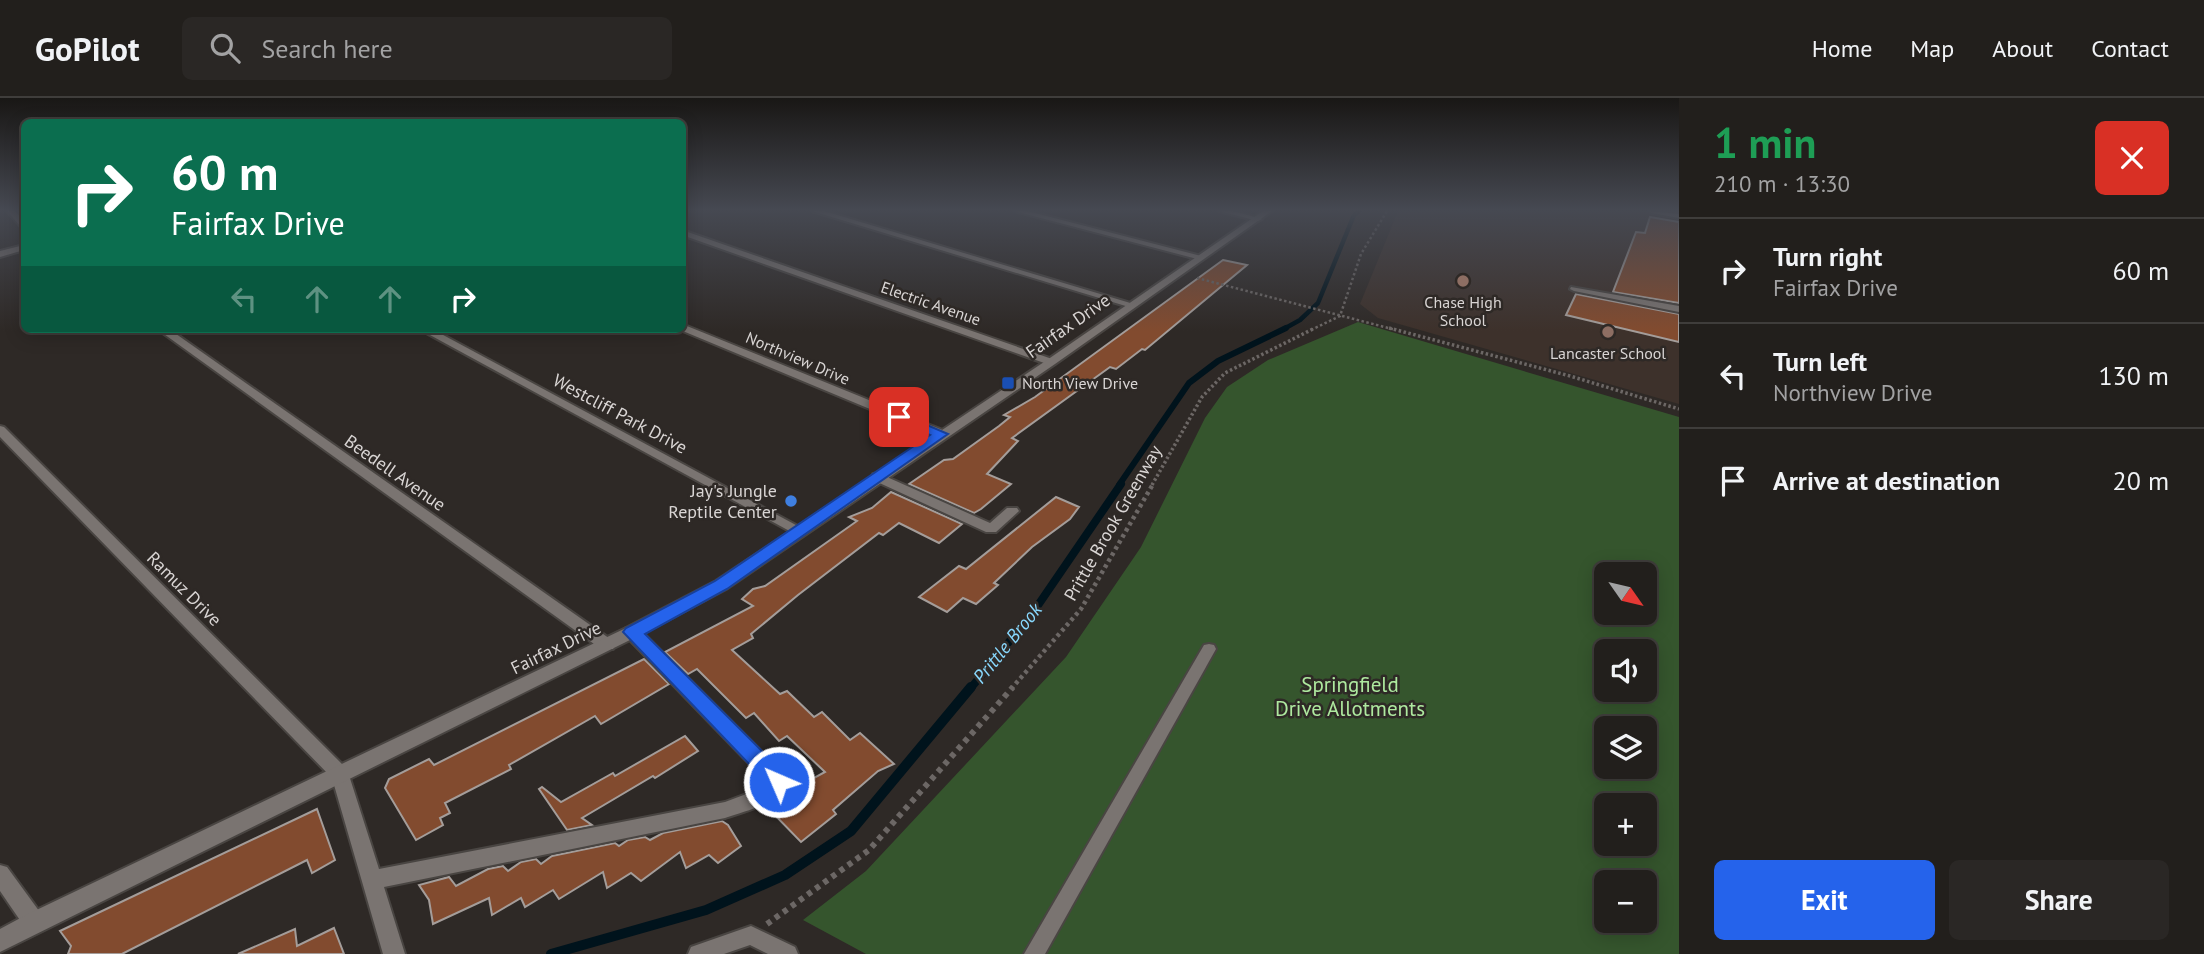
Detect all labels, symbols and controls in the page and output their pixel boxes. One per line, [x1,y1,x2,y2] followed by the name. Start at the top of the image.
[182,17,672,80] search box
[35,27,140,70] text: GoPilot
[206,29,244,67] icon: search
[262,32,393,65] text: Search here
[1812,33,1872,64] text: Home
[1910,33,1954,64] text: Map
[1992,33,2053,64] text: About
[2091,33,2169,64] text: Contact
[1714,115,1816,170] text: 1 min
[2095,121,2169,195] button: close
[171,140,278,204] text: 60 m
[56,147,147,238] icon: right
[1714,169,1850,198] text: 210 m · 13:30
[171,202,345,244] text: Fairfax Drive
[1773,240,1882,273] text: Turn right
[1714,252,1752,290] icon: right
[2113,254,2169,287] text: 60 m
[1455,273,1471,289] marker: Chase High School
[1773,273,1898,302] text: Fairfax Drive
[879,277,983,329] street label: Electric Avenue
[225,280,263,318] icon: left
[298,280,336,318] icon: ahead
[371,280,409,318] icon: ahead
[444,280,482,318] icon: right
[1021,288,1114,363] street label: Fairfax Drive
[1424,292,1502,330] place label: Chase High School
[1600,324,1616,340] marker: Lancaster School
[743,327,853,389] street label: Northview Drive
[1550,343,1666,363] place label: Lancaster School
[1773,345,1867,378] text: Turn left
[1714,357,1752,395] icon: left
[2098,359,2169,392] text: 130 m
[549,368,691,459] street label: Westcliff Park Drive
[1022,373,1138,393] place label: North View Drive
[1000,375,1016,391] marker: North View Drive
[1773,378,1932,407] text: Northview Drive
[869,387,929,447] pin
[880,398,918,436] icon: arrive
[340,429,450,516] street label: Beedell Avenue
[1059,440,1167,605] street label: Prittle Brook Greenway
[1714,462,1752,500] icon: arrive
[1773,464,2000,497] text: Arrive at destination
[2113,464,2169,497] text: 20 m
[668,479,777,523] place label: Jay's Jungle Reptile Center
[783,493,799,509] marker: Jay's Jungle Reptile Center
[142,546,227,631] street label: Ramuz Drive
[1594,562,1657,625] north arrow
[1594,562,1657,933] map controls
[967,597,1048,688] water label: Prittle Brook
[507,616,605,679] street label: Fairfax Drive
[1594,639,1657,702] button: sound
[1275,671,1425,722] park label: Springfield Drive Allotments
[1594,716,1657,779] button: layers
[742,745,816,819] position arrow
[1594,793,1657,856] button: +
[1714,860,1935,940] button: Exit
[1949,860,2169,940] button: Share
[1594,870,1657,933] button: −

